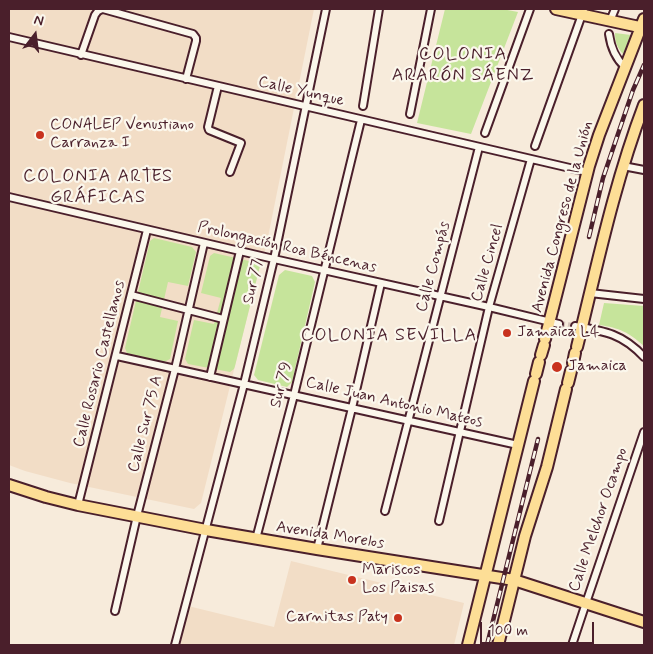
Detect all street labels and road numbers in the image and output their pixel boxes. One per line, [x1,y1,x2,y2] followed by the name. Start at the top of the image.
[256,73,346,111] street label: Calle Yunque
[528,119,598,315] street label: Avenida Congreso de la Unión
[196,218,378,278] street label: Prolongación Roa Béncenas
[413,220,455,314] street label: Calle Compás
[468,222,508,304] street label: Calle Cincel
[240,258,268,306] street label: Sur 77
[70,278,130,450] street label: Calle Rosario Castellanos
[267,360,297,410] street label: Sur 79
[304,373,484,433] street label: Calle Juan Antonio Mateos
[125,374,167,474] street label: Calle Sur 75 A
[565,446,633,594] street label: Calle Melchor Ocampo
[275,518,385,554] street label: Avenida Morelos

